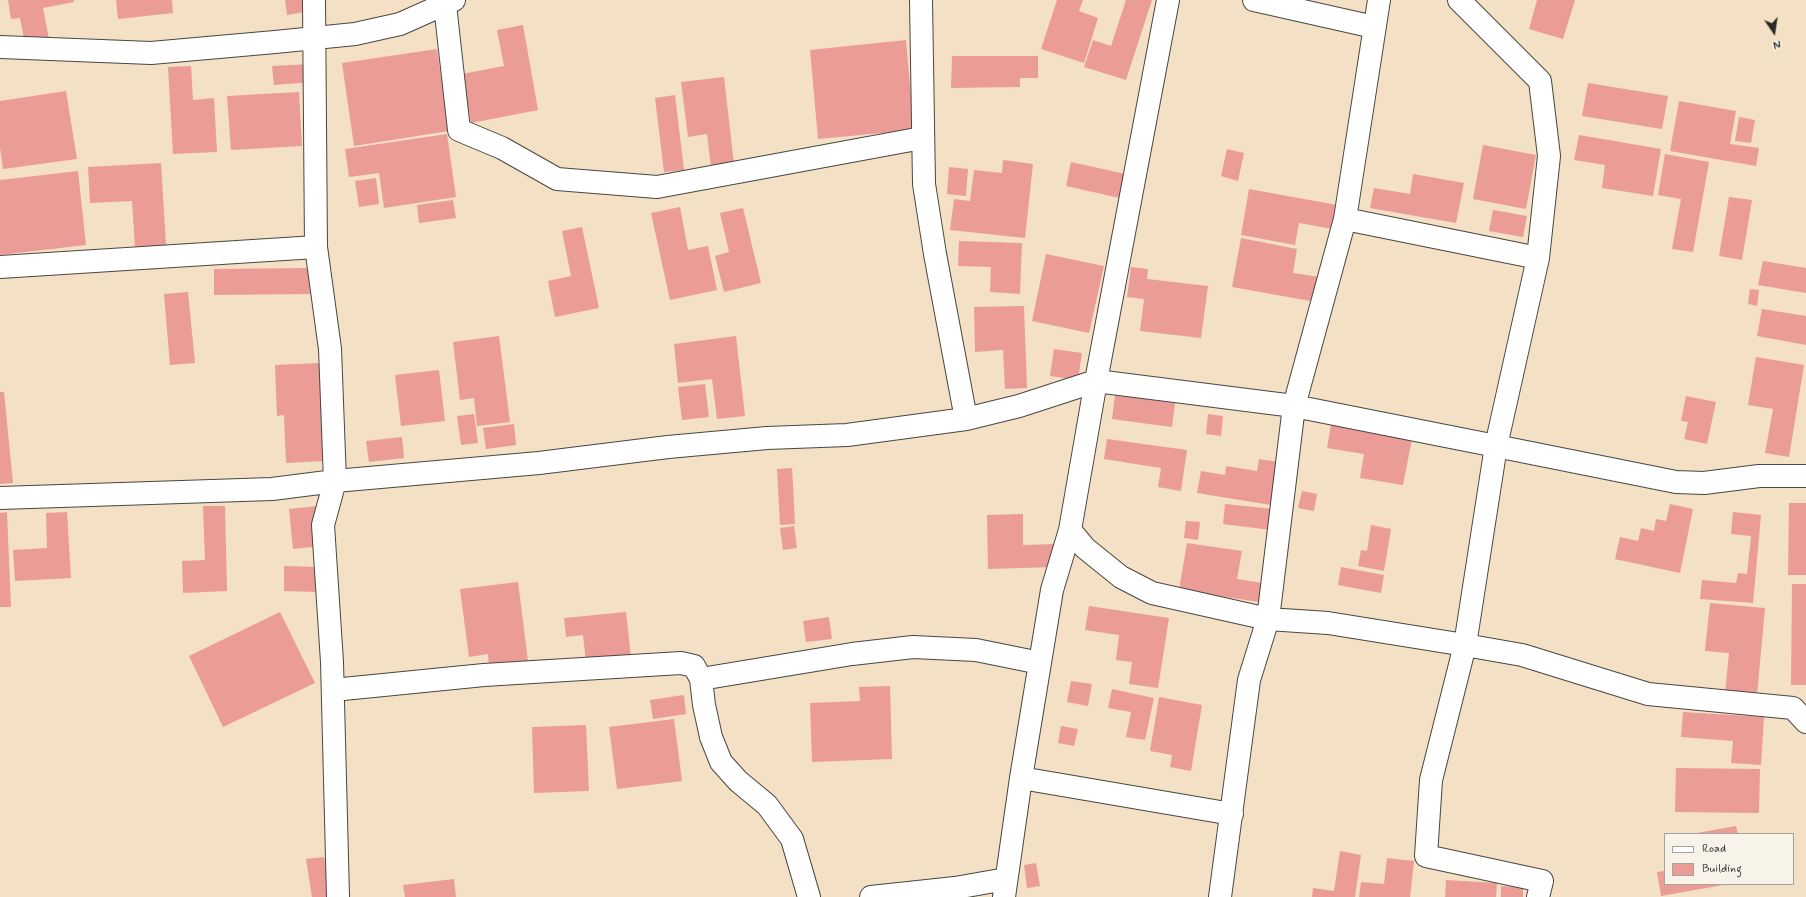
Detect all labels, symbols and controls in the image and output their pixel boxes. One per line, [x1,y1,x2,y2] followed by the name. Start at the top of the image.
[1754,12,1794,52] north arrow
[1772,36,1782,51] text: N
[1664,833,1794,885] legend
[1702,841,1726,857] text: Road
[1702,861,1742,877] text: Building

